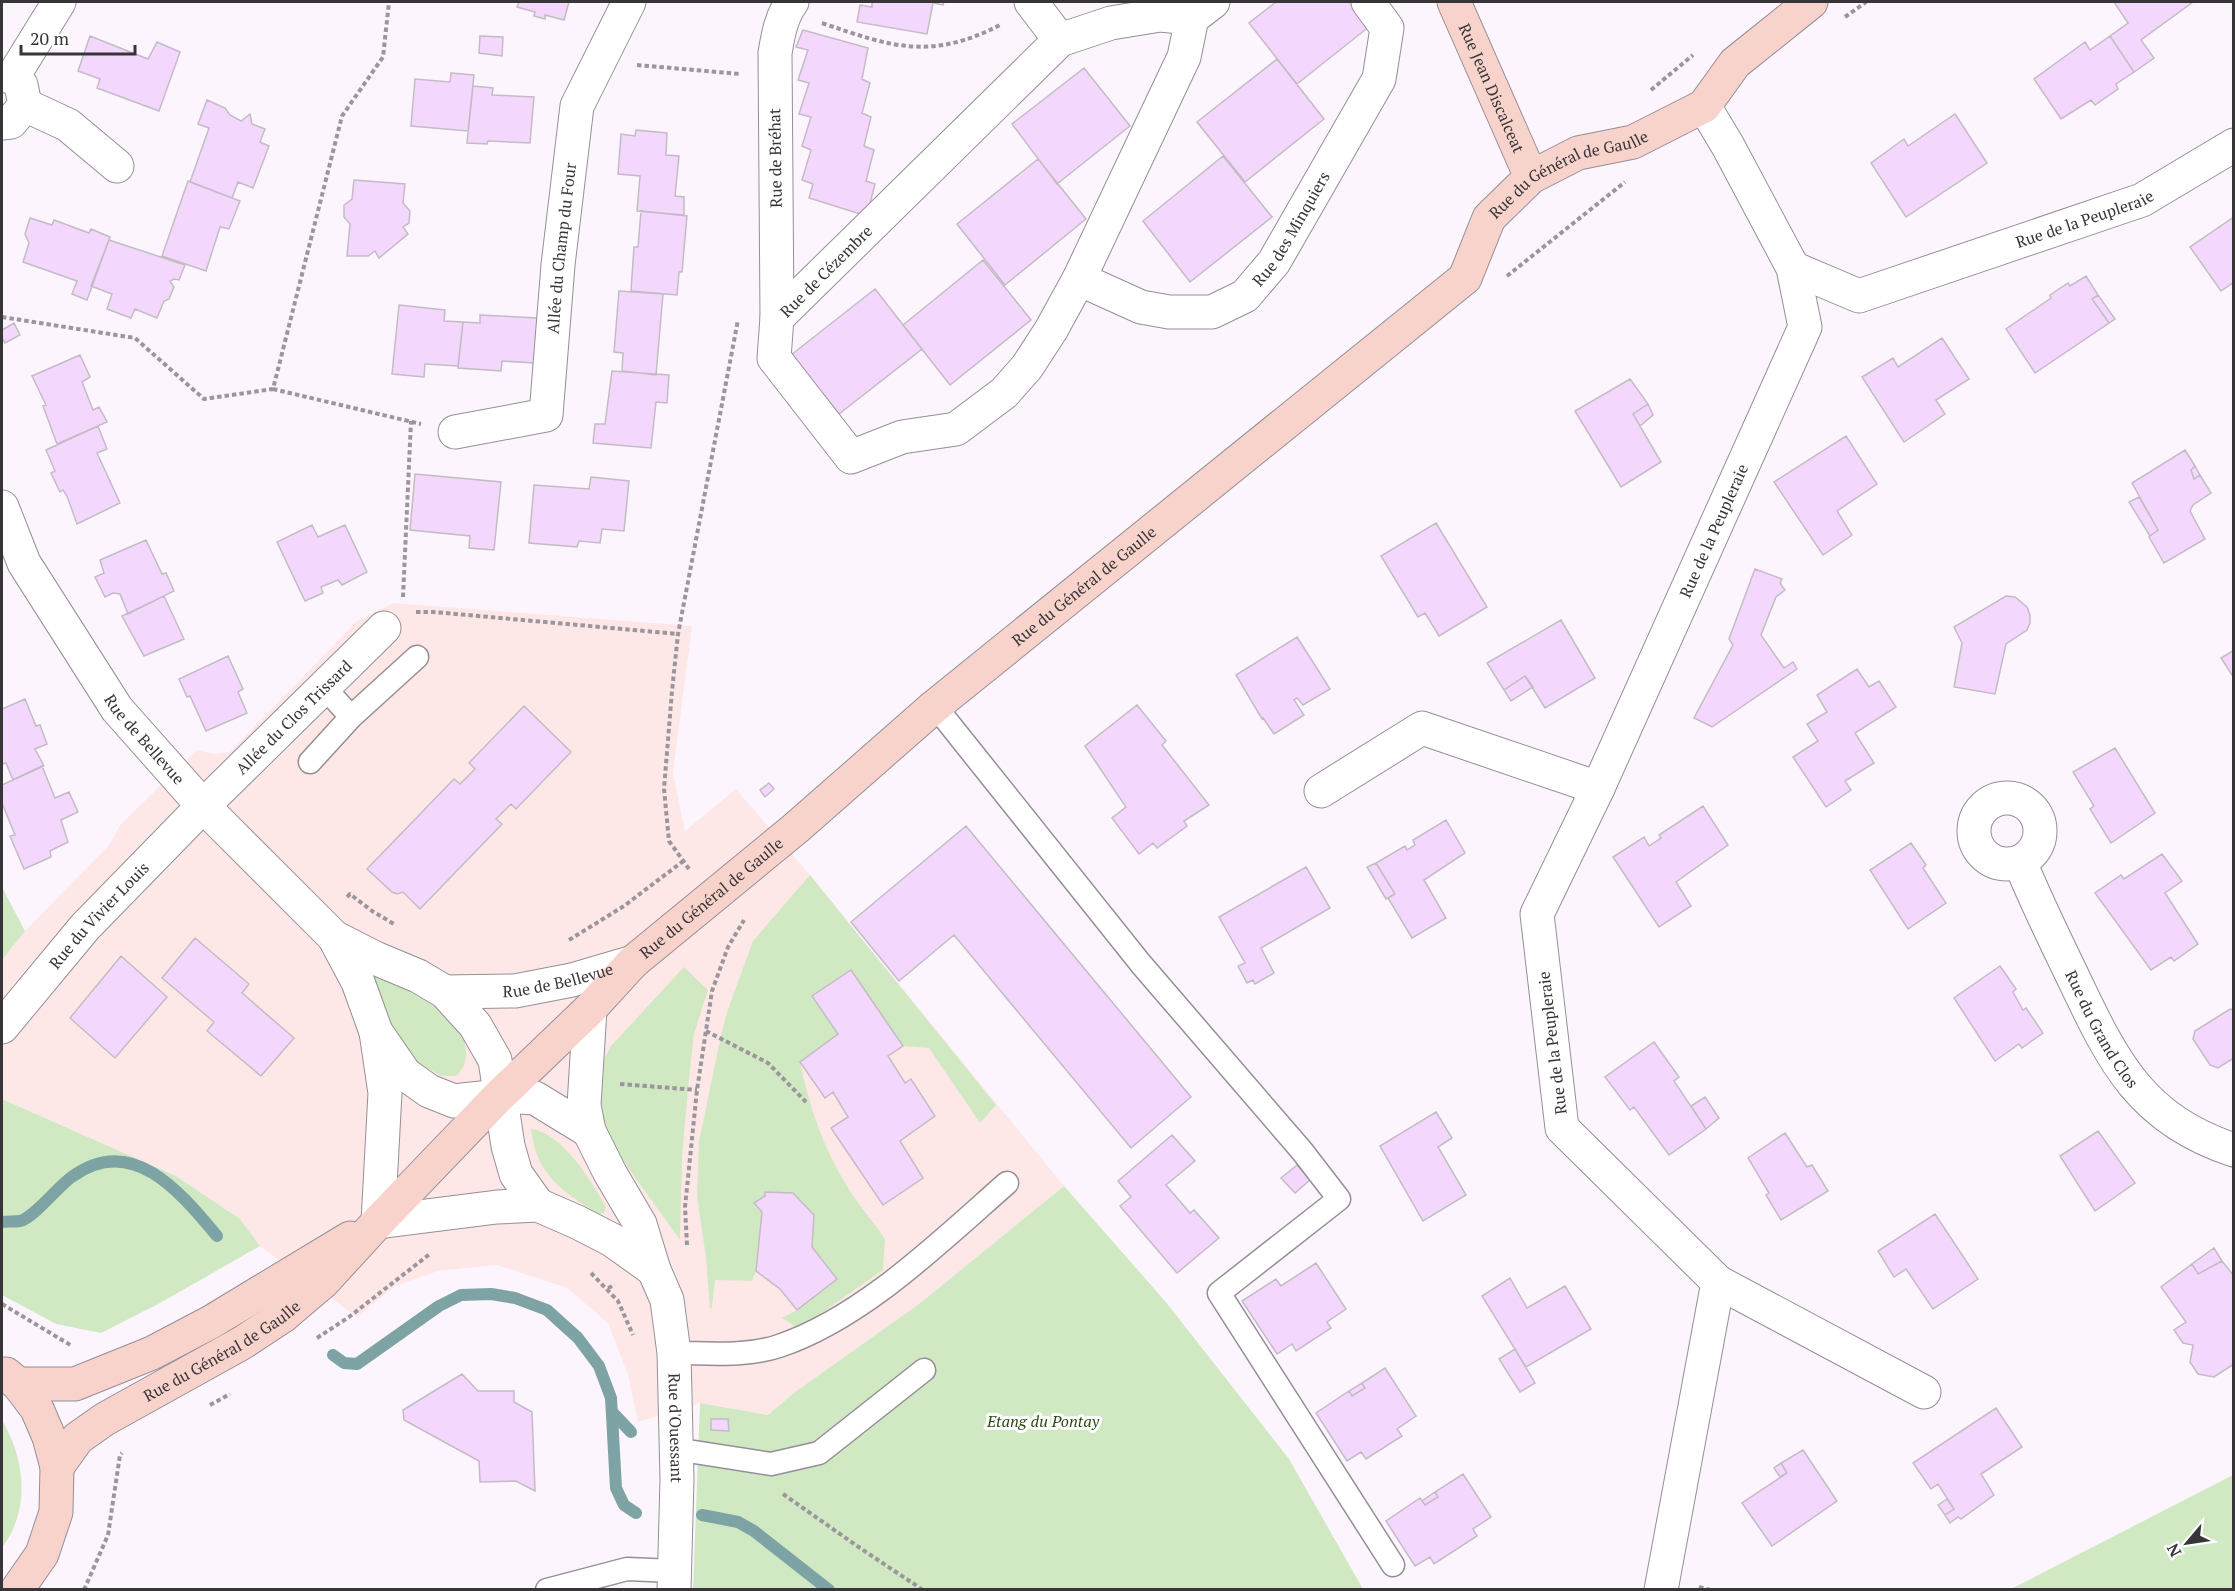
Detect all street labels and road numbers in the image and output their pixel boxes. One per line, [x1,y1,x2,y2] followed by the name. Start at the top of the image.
[1454,20,1530,156] street label: Rue Jean Discalceat
[763,108,787,208] street label: Rue de Bréhat
[1484,125,1652,223] street label: Rue du Général de Gaulle
[542,161,581,335] street label: Allée du Champ du Four
[1247,167,1335,291] street label: Rue des Minquiers
[2013,185,2158,253] street label: Rue de la Peupleraie
[775,220,877,322] street label: Rue de Cézembre
[1674,460,1753,601] street label: Rue de la Peupleraie
[1007,521,1161,651] street label: Rue du Général de Gaulle
[231,655,357,779] street label: Allée du Clos Trissard
[99,690,190,789] street label: Rue de Bellevue
[635,832,788,963] street label: Rue du Général de Gaulle
[44,857,154,973] street label: Rue du Vivier Louis
[502,957,616,1002] street label: Rue de Bellevue
[2060,966,2144,1092] street label: Rue du Grand Clos
[1532,970,1572,1116] street label: Rue de la Peupleraie
[139,1295,305,1407] street label: Rue du Général de Gaulle
[663,1373,688,1483] street label: Rue d'Ouessant

